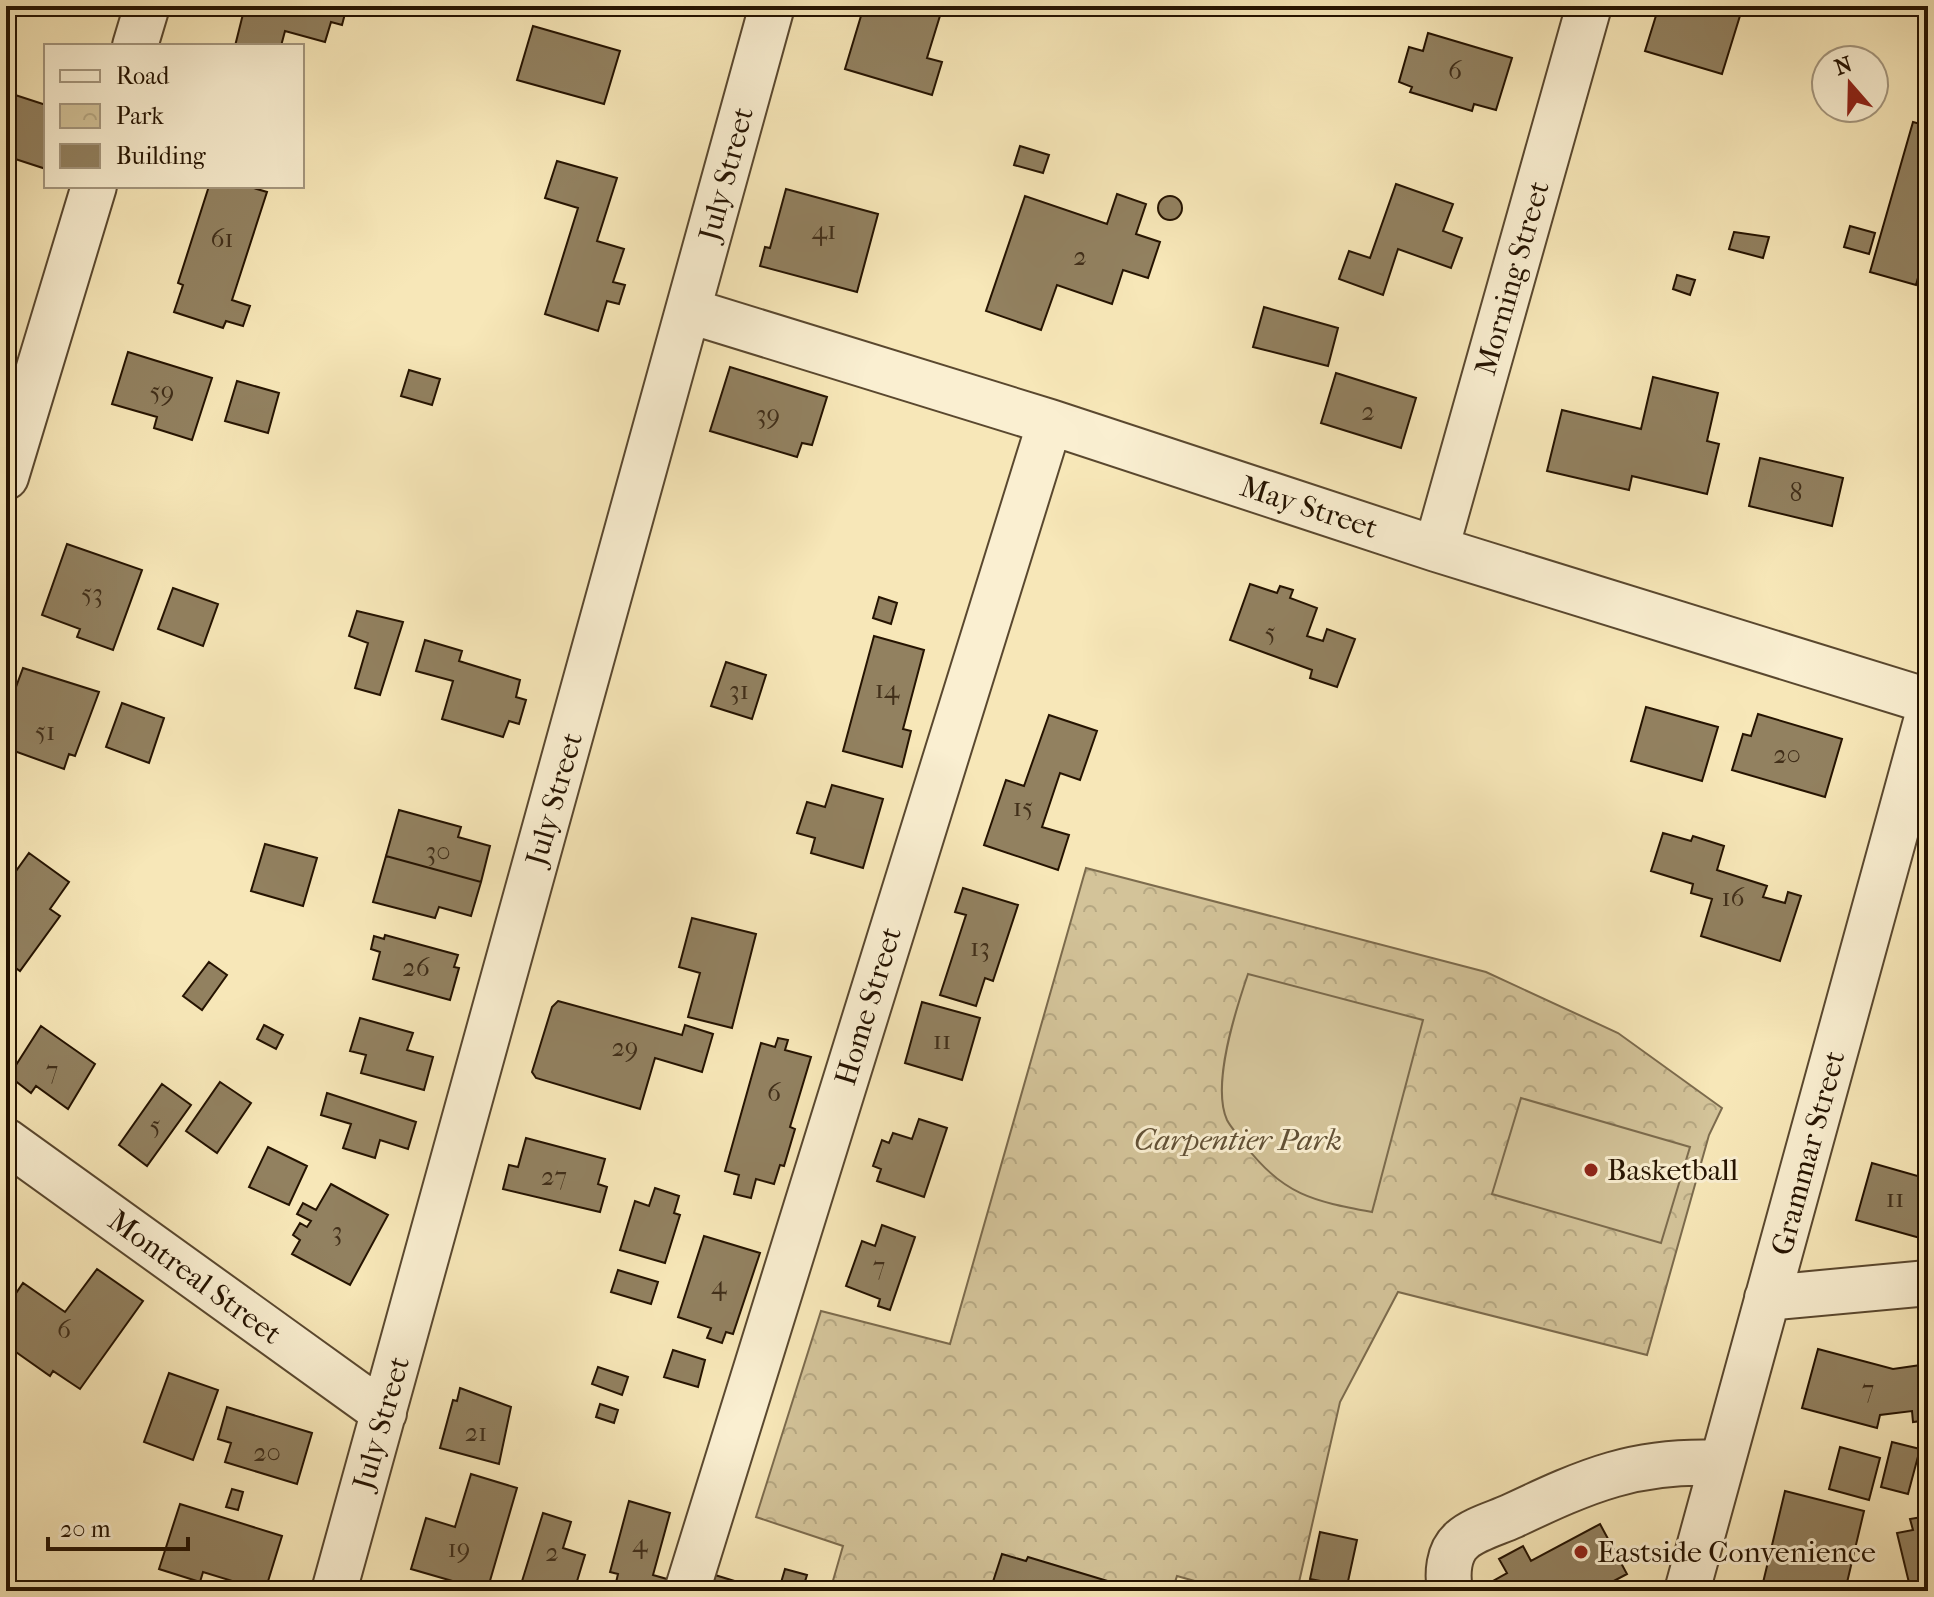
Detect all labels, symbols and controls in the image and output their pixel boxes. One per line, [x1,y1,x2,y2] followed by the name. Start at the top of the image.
[44,44,304,188] legend
[1810,44,1890,124] north arrow
[1831,51,1856,81] text: N
[1448,55,1463,86] house number: 6
[116,62,170,90] text: Road
[116,102,164,130] text: Park
[691,103,761,247] street label: July Street
[116,142,207,170] text: Building
[1468,177,1557,379] street label: Morning Street
[812,215,836,246] house number: 41
[210,223,234,254] house number: 61
[1073,241,1087,272] house number: 2
[150,376,174,407] house number: 59
[1361,396,1375,427] house number: 2
[756,399,780,430] house number: 39
[1236,469,1382,546] street label: May Street
[1789,477,1803,508] house number: 8
[81,578,103,609] house number: 53
[1264,617,1276,648] house number: 5
[875,674,900,705] house number: 14
[729,675,749,706] house number: 31
[35,716,55,747] house number: 51
[518,728,590,872] street label: July Street
[1773,739,1801,770] house number: 20
[1013,792,1033,823] house number: 15
[425,836,451,867] house number: 30
[1721,882,1746,913] house number: 16
[828,922,909,1090] street label: Home Street
[970,932,990,963] house number: 13
[402,952,431,983] house number: 26
[933,1025,951,1056] house number: 11
[611,1032,639,1063] house number: 29
[1764,1047,1853,1259] street label: Grammar Street
[46,1055,58,1086] house number: 7
[767,1077,782,1108] house number: 6
[149,1110,161,1141] house number: 5
[1134,1123,1342,1158] park label: Carpentier Park
[1607,1153,1738,1188] place label: Basketball
[541,1161,567,1192] house number: 27
[1582,1161,1600,1179] marker: Basketball
[1886,1183,1904,1214] house number: 11
[101,1203,288,1352] street label: Montreal Street
[332,1216,342,1247] house number: 3
[873,1251,885,1282] house number: 7
[711,1270,727,1301] house number: 4
[57,1314,72,1345] house number: 6
[345,1352,417,1496] street label: July Street
[1862,1374,1874,1405] house number: 7
[465,1417,487,1448] house number: 21
[253,1437,281,1468] house number: 20
[48,1501,188,1551] scale bar
[60,1515,111,1543] text: 20 m
[632,1528,648,1559] house number: 4
[448,1533,470,1564] house number: 19
[1597,1535,1876,1570] place label: Eastside Convenience
[545,1537,559,1568] house number: 2
[1572,1543,1590,1561] marker: Eastside Convenience

